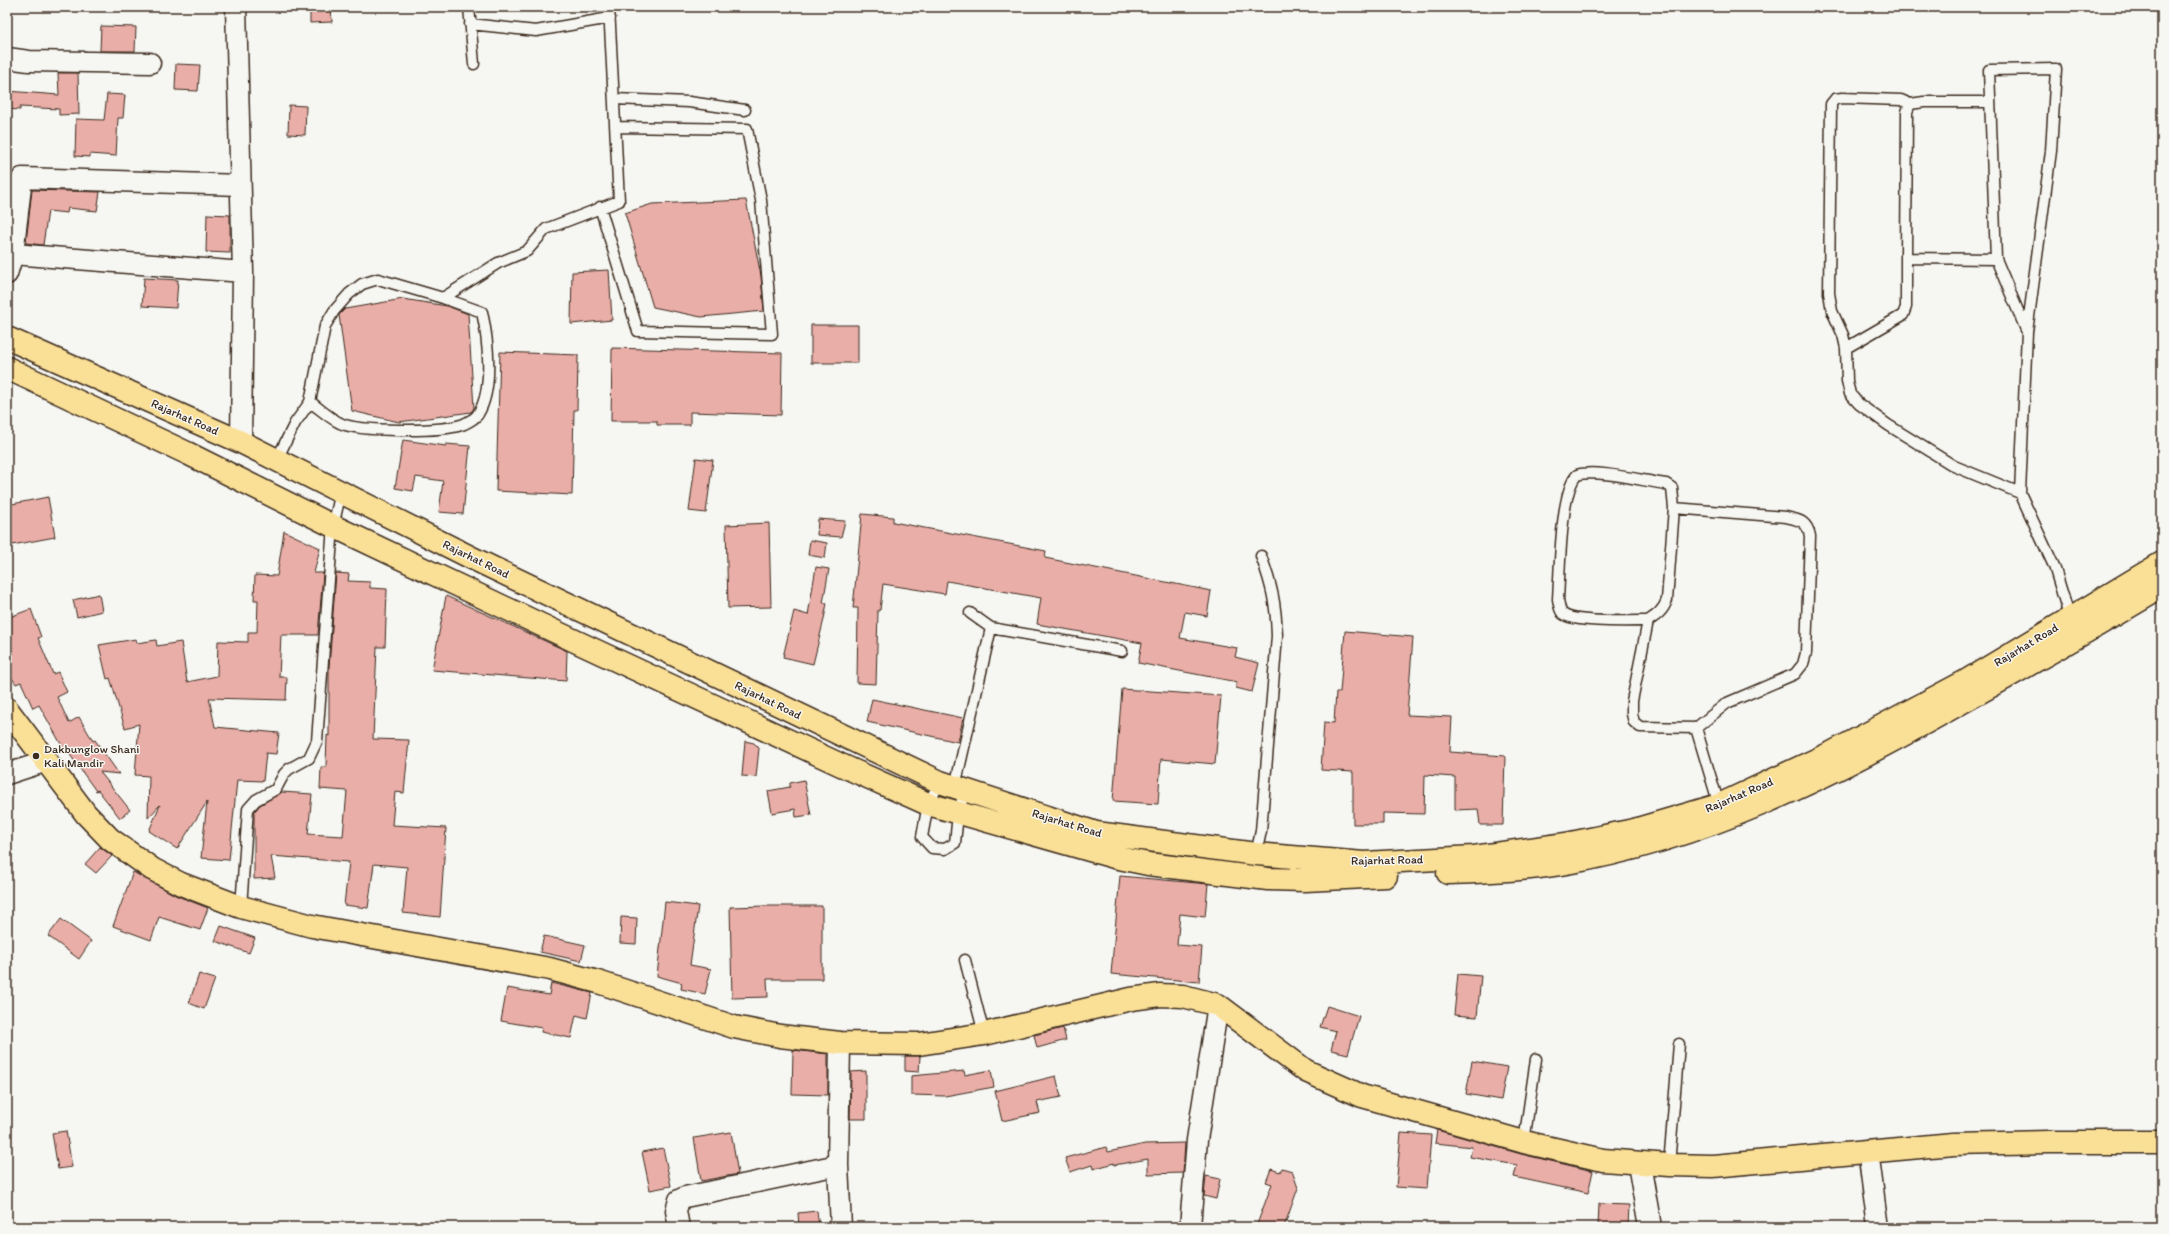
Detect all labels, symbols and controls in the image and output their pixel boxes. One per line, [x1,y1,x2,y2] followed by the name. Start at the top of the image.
[149,396,221,438] street label: Rajarhat Road
[440,537,512,581] street label: Rajarhat Road
[1991,620,2061,670] street label: Rajarhat Road
[732,678,804,722] street label: Rajarhat Road
[44,742,139,770] place label: Dakbunglow Shani Kali Mandir
[31,751,41,761] marker: Dakbunglow Shani Kali Mandir
[1703,774,1776,816] street label: Rajarhat Road
[1030,806,1104,840] street label: Rajarhat Road
[1351,852,1424,868] street label: Rajarhat Road

